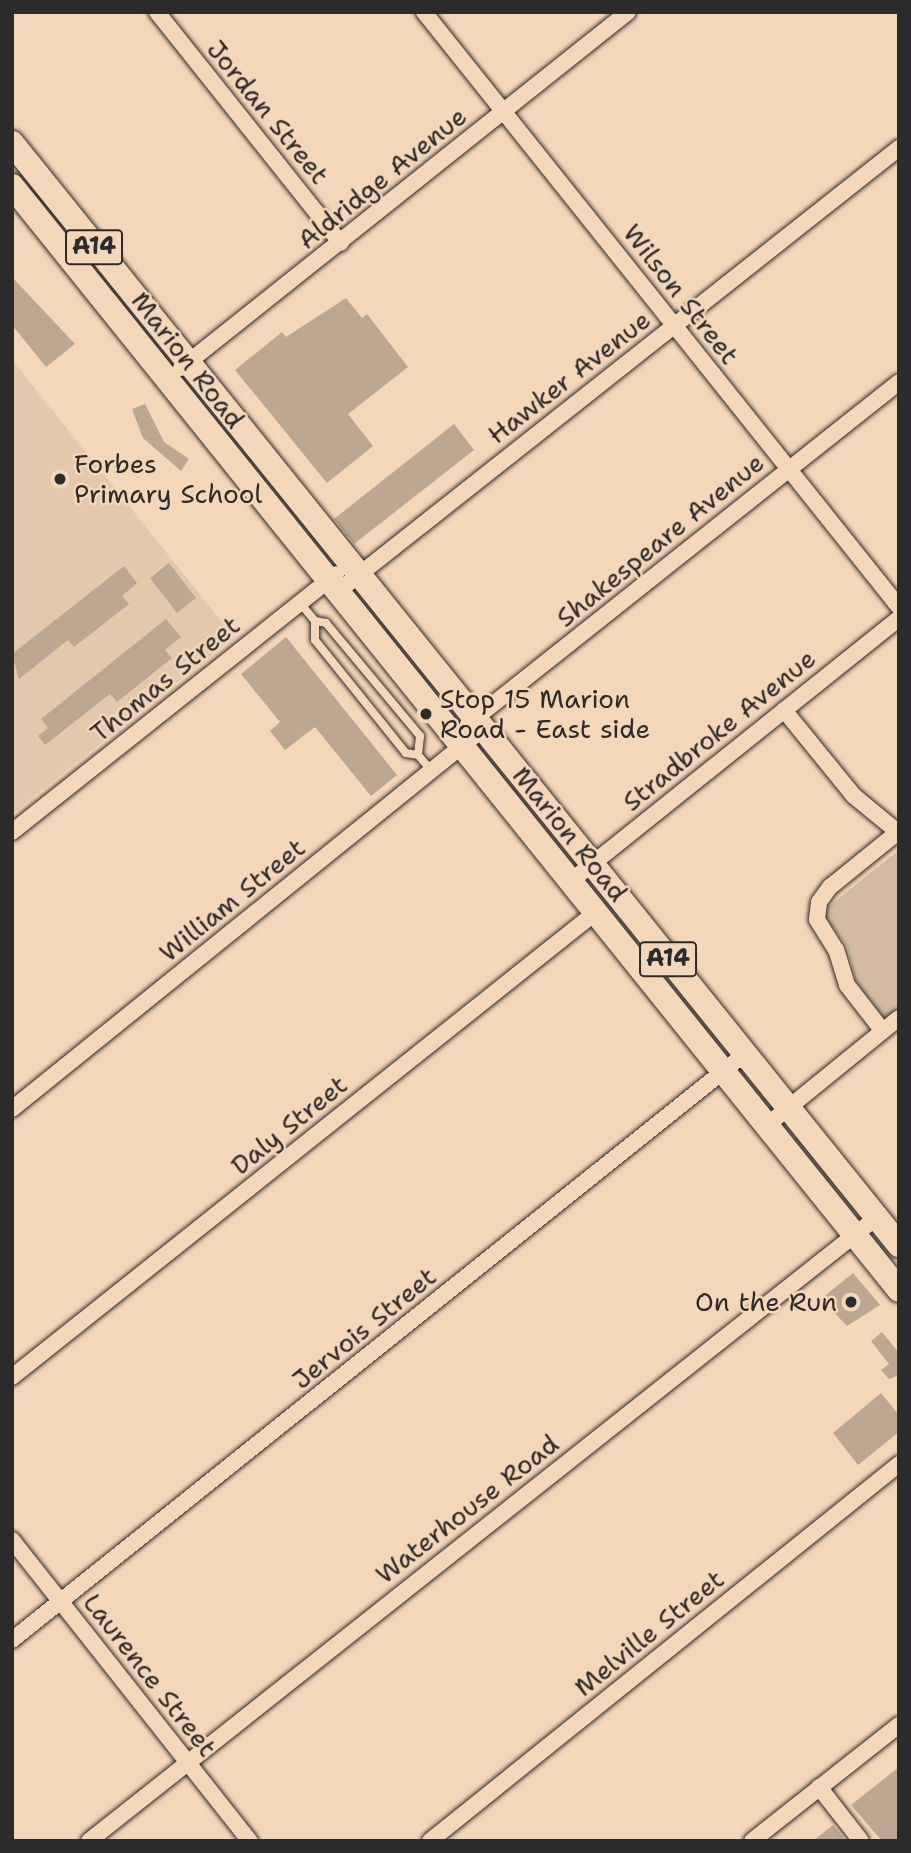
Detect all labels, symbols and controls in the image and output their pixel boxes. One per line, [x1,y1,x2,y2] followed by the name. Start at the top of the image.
[201,34,335,190] street label: Jordan Street
[291,100,473,256] street label: Aldridge Avenue
[617,218,745,370] street label: Wilson Street
[64,226,124,268] road number: A14
[125,285,251,435] street label: Marion Road
[482,304,656,450] street label: Hawker Avenue
[550,447,770,633] street label: Shakespeare Avenue
[74,448,262,510] place label: Forbes Primary School
[52,471,68,487] marker: Forbes Primary School
[84,609,246,749] street label: Thomas Street
[616,643,822,817] street label: Stradbroke Avenue
[440,683,650,744] place label: Stop 15 Marion Road - East side
[418,706,434,722] marker: Stop 15 Marion Road - East side
[506,760,634,908] street label: Marion Road
[153,832,311,968] street label: William Street
[638,939,698,979] road number: A14
[225,1069,353,1181] street label: Daly Street
[286,1261,442,1395] street label: Jervois Street
[695,1286,837,1318] place label: On the Run
[843,1294,859,1310] marker: On the Run
[369,1428,565,1590] street label: Waterhouse Road
[568,1563,730,1703] street label: Melville Street
[77,1587,223,1763] street label: Laurence Street

